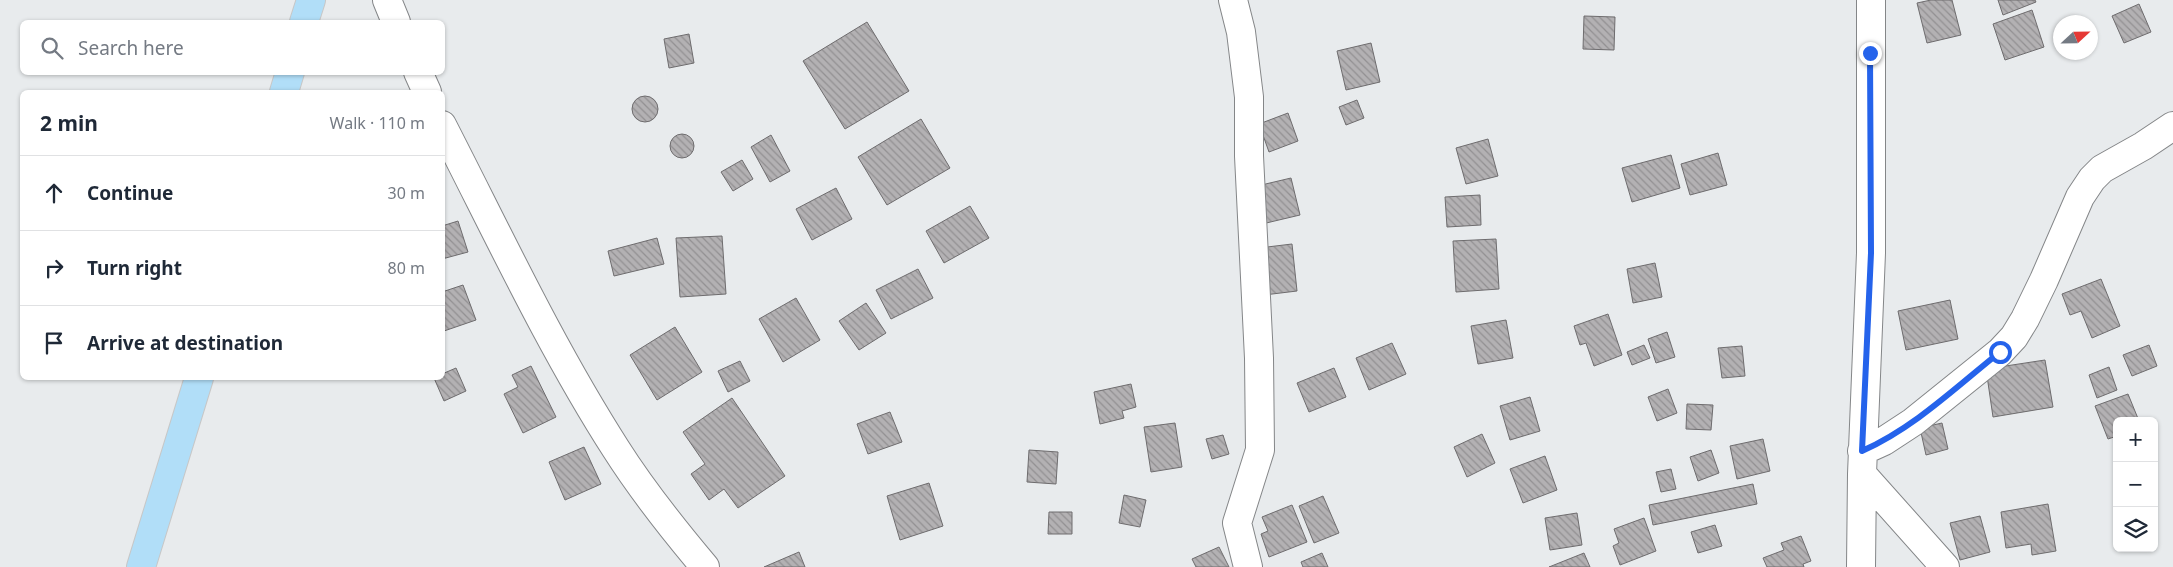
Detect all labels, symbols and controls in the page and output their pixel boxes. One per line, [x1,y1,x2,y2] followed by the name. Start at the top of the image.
[2053,15,2098,60] north arrow
[20,20,445,75] search box
[38,34,66,62] icon: search
[78,35,184,61] text: Search here
[1859,42,1882,65] route end
[40,109,98,137] text: 2 min
[330,112,425,134] text: Walk · 110 m
[40,179,68,207] icon: ahead
[87,180,173,206] text: Continue
[388,182,425,204] text: 30 m
[40,254,68,282] icon: right
[87,255,182,281] text: Turn right
[388,257,425,279] text: 80 m
[40,329,68,357] icon: arrive
[87,330,283,356] text: Arrive at destination
[1989,341,2012,364] route start
[2113,417,2158,552] map controls
[2113,417,2158,462] button: +
[2113,462,2158,507] button: −
[2113,507,2158,552] button: layers

